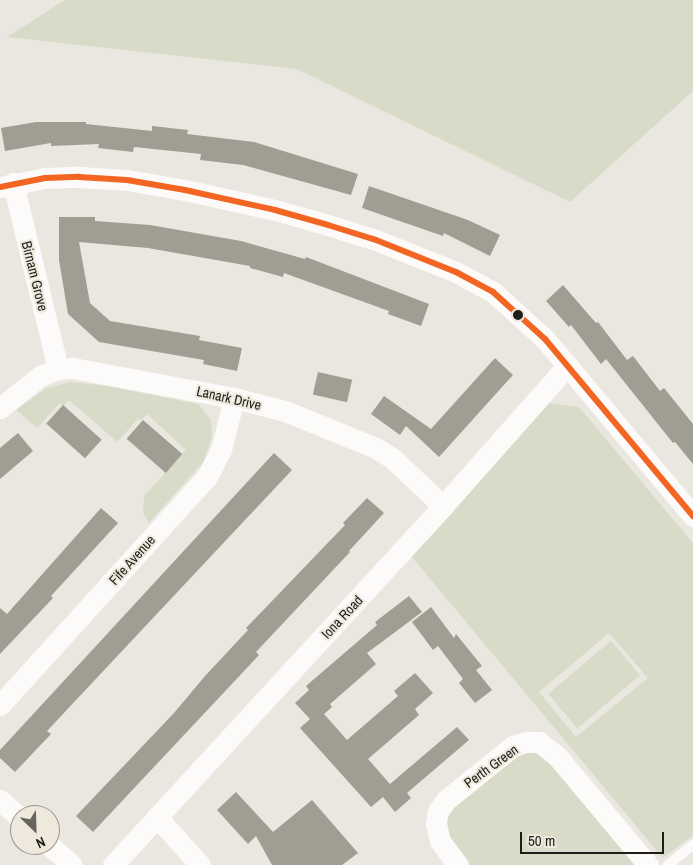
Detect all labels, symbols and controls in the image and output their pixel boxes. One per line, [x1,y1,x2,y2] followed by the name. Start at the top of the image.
[18,239,52,313] street label: Birnam Grove
[513,310,523,320] unlabelled marker
[195,382,263,414] street label: Lanark Drive
[105,531,159,589] street label: Fife Avenue
[318,592,366,642] street label: Iona Road
[461,741,521,791] street label: Perth Green
[10,805,60,855] north arrow
[523,822,667,854] scale bar
[528,830,555,851] text: 50 m
[33,833,48,853] text: N

